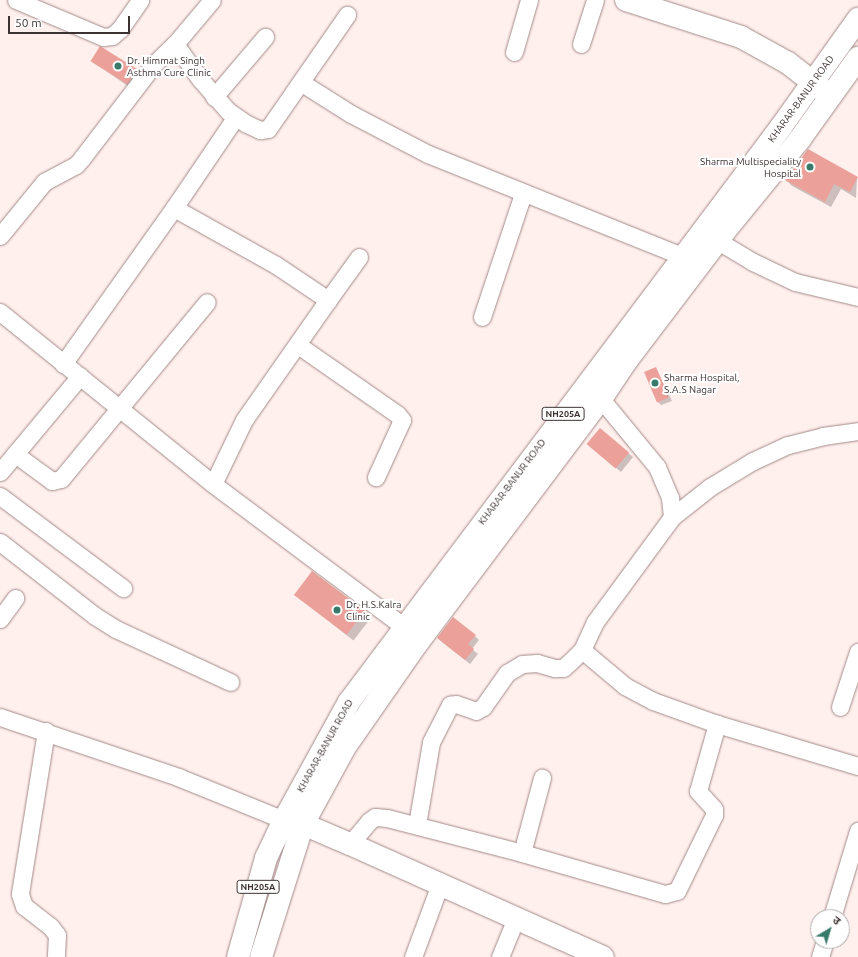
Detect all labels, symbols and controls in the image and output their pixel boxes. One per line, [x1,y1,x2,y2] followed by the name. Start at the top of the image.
[10,8,132,34] scale bar
[15,16,42,29] text: 50 m
[765,53,837,145] street label: KHARAR-BANUR ROAD
[127,54,211,78] place label: Dr. Himmat Singh Asthma Cure Clinic
[112,60,124,72] marker: Dr. Himmat Singh Asthma Cure Clinic
[700,155,801,178] place label: Sharma Multispeciality Hospital
[804,161,816,173] marker: Sharma Multispeciality Hospital
[664,371,740,394] place label: Sharma Hospital, S.A.S Nagar
[649,377,661,389] marker: Sharma Hospital, S.A.S Nagar
[541,407,585,421] road number: NH205A
[476,437,548,527] street label: KHARAR-BANUR ROAD
[346,598,401,622] place label: Dr. H.S.Kalra Clinic
[331,604,343,616] marker: Dr. H.S.Kalra Clinic
[294,697,356,795] street label: KHARAR-BANUR ROAD
[236,880,280,894] road number: NH205A
[810,909,850,949] north arrow
[831,914,843,927] text: उ

